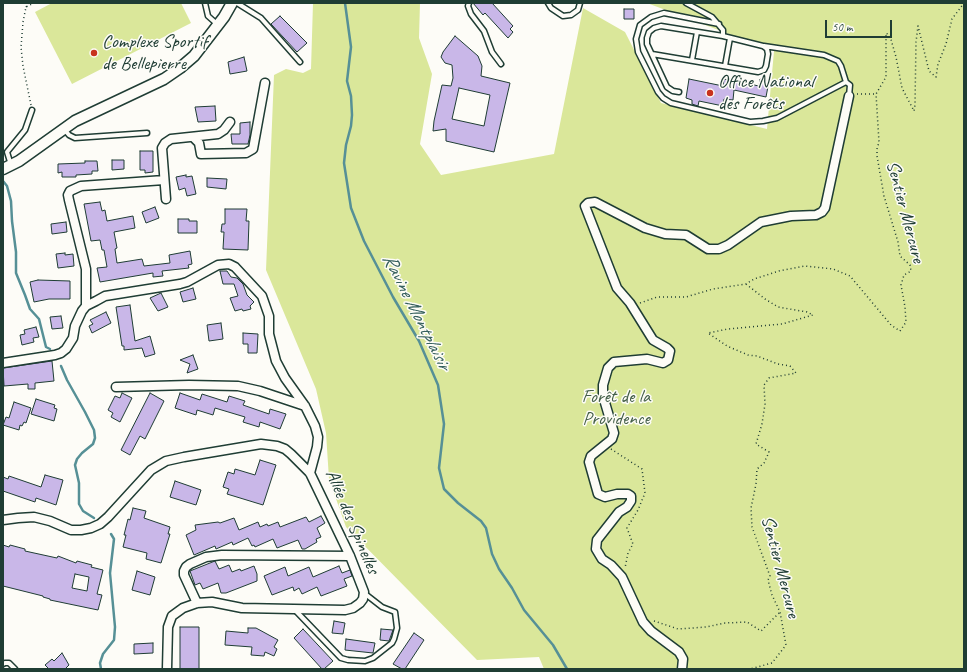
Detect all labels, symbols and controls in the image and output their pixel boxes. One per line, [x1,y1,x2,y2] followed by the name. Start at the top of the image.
[827,12,894,38] scale bar
[832,19,852,35] text: 50 m
[102,31,208,75] place label: Complexe Sportif de Bellepierre
[89,48,99,58] marker: Complexe Sportif de Bellepierre
[718,71,814,115] place label: Office National des Forêts
[705,88,715,98] marker: Office National des Forêts
[880,159,930,265] street label: Sentier Mercure
[376,250,456,374] water label: Ravine Montplaisir
[582,386,650,430] park label: Forêt de la Providence
[320,466,384,578] street label: Allée des Spinelles
[755,514,805,620] street label: Sentier Mercure

